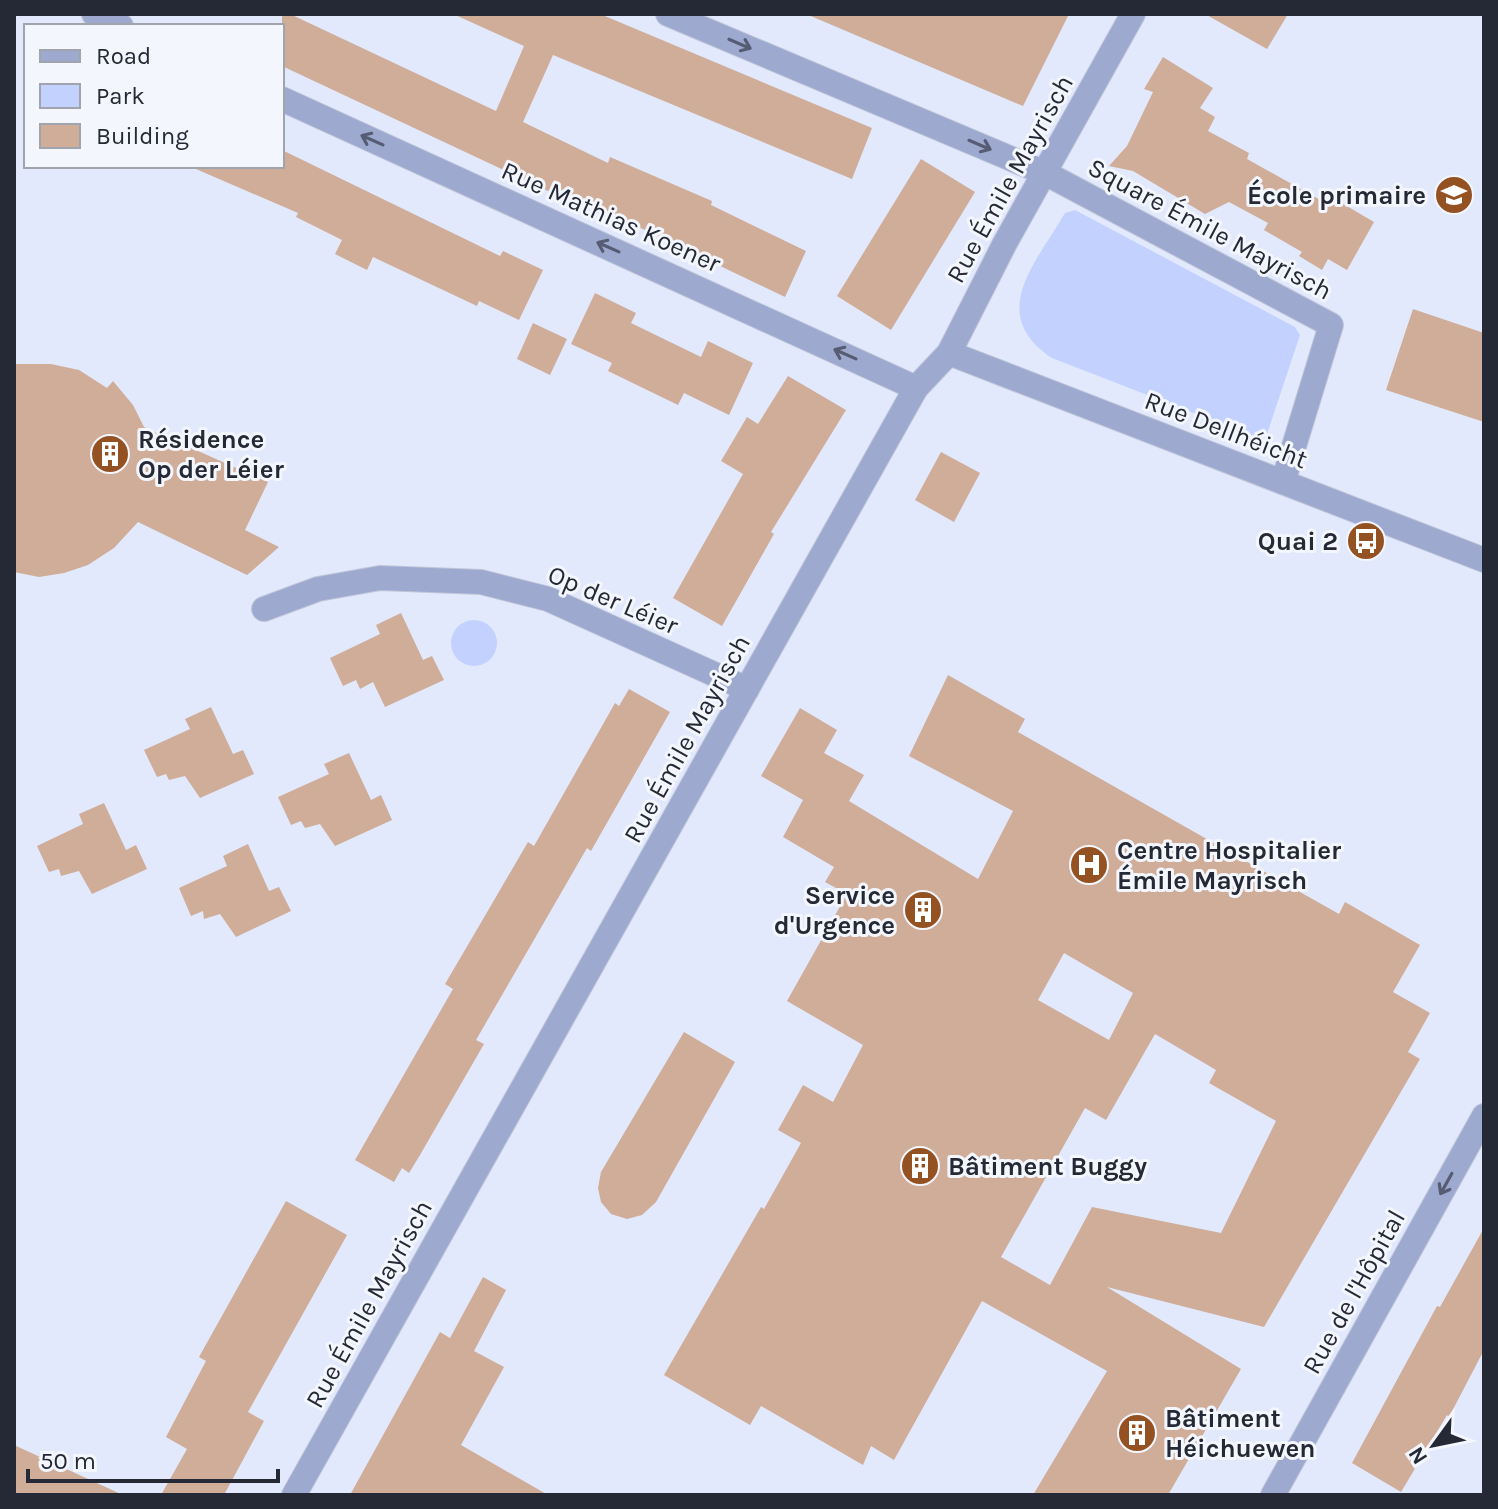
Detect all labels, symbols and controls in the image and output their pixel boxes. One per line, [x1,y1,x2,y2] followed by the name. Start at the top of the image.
[24,24,284,168] legend
[727,38,752,53] one-way arrow
[96,42,151,70] text: Road
[939,69,1080,288] street label: Rue Émile Mayrisch
[96,82,145,110] text: Park
[96,122,189,150] text: Building
[360,131,384,146] one-way arrow
[967,139,991,154] one-way arrow
[1083,151,1338,306] street label: Square Émile Mayrisch
[497,155,726,280] street label: Rue Mathias Koener
[1433,174,1475,216] school or university icon: École primaire
[1247,179,1426,211] place label: École primaire
[597,239,621,254] one-way arrow
[833,346,857,361] one-way arrow
[1140,385,1312,475] street label: Rue Dellhéicht
[138,424,285,485] place label: Résidence Op der Léier
[89,433,131,475] building icon: Résidence Op der Léier
[1345,520,1387,562] bus stop icon: Quai 2
[1258,526,1338,557] place label: Quai 2
[543,559,683,642] street label: Op der Léier
[616,629,757,848] street label: Rue Émile Mayrisch
[1117,835,1342,896] place label: Centre Hospitalier Émile Mayrisch
[1068,844,1110,886] hospital icon: Centre Hospitalier Émile Mayrisch
[774,880,895,941] place label: Service d'Urgence
[902,889,944,931] building icon: Service d'Urgence
[899,1145,941,1187] building icon: Bâtiment Buggy
[948,1151,1147,1182] place label: Bâtiment Buggy
[1438,1172,1454,1195] one-way arrow
[298,1194,439,1413] street label: Rue Émile Mayrisch
[1296,1205,1412,1379] street label: Rue de l'Hôpital
[1165,1403,1315,1464] place label: Bâtiment Héichuewen
[1394,1405,1474,1485] north arrow
[1116,1412,1158,1454] building icon: Bâtiment Héichuewen
[28,1433,278,1483] scale bar
[1403,1442,1433,1469] text: N
[40,1447,96,1475] text: 50 m

